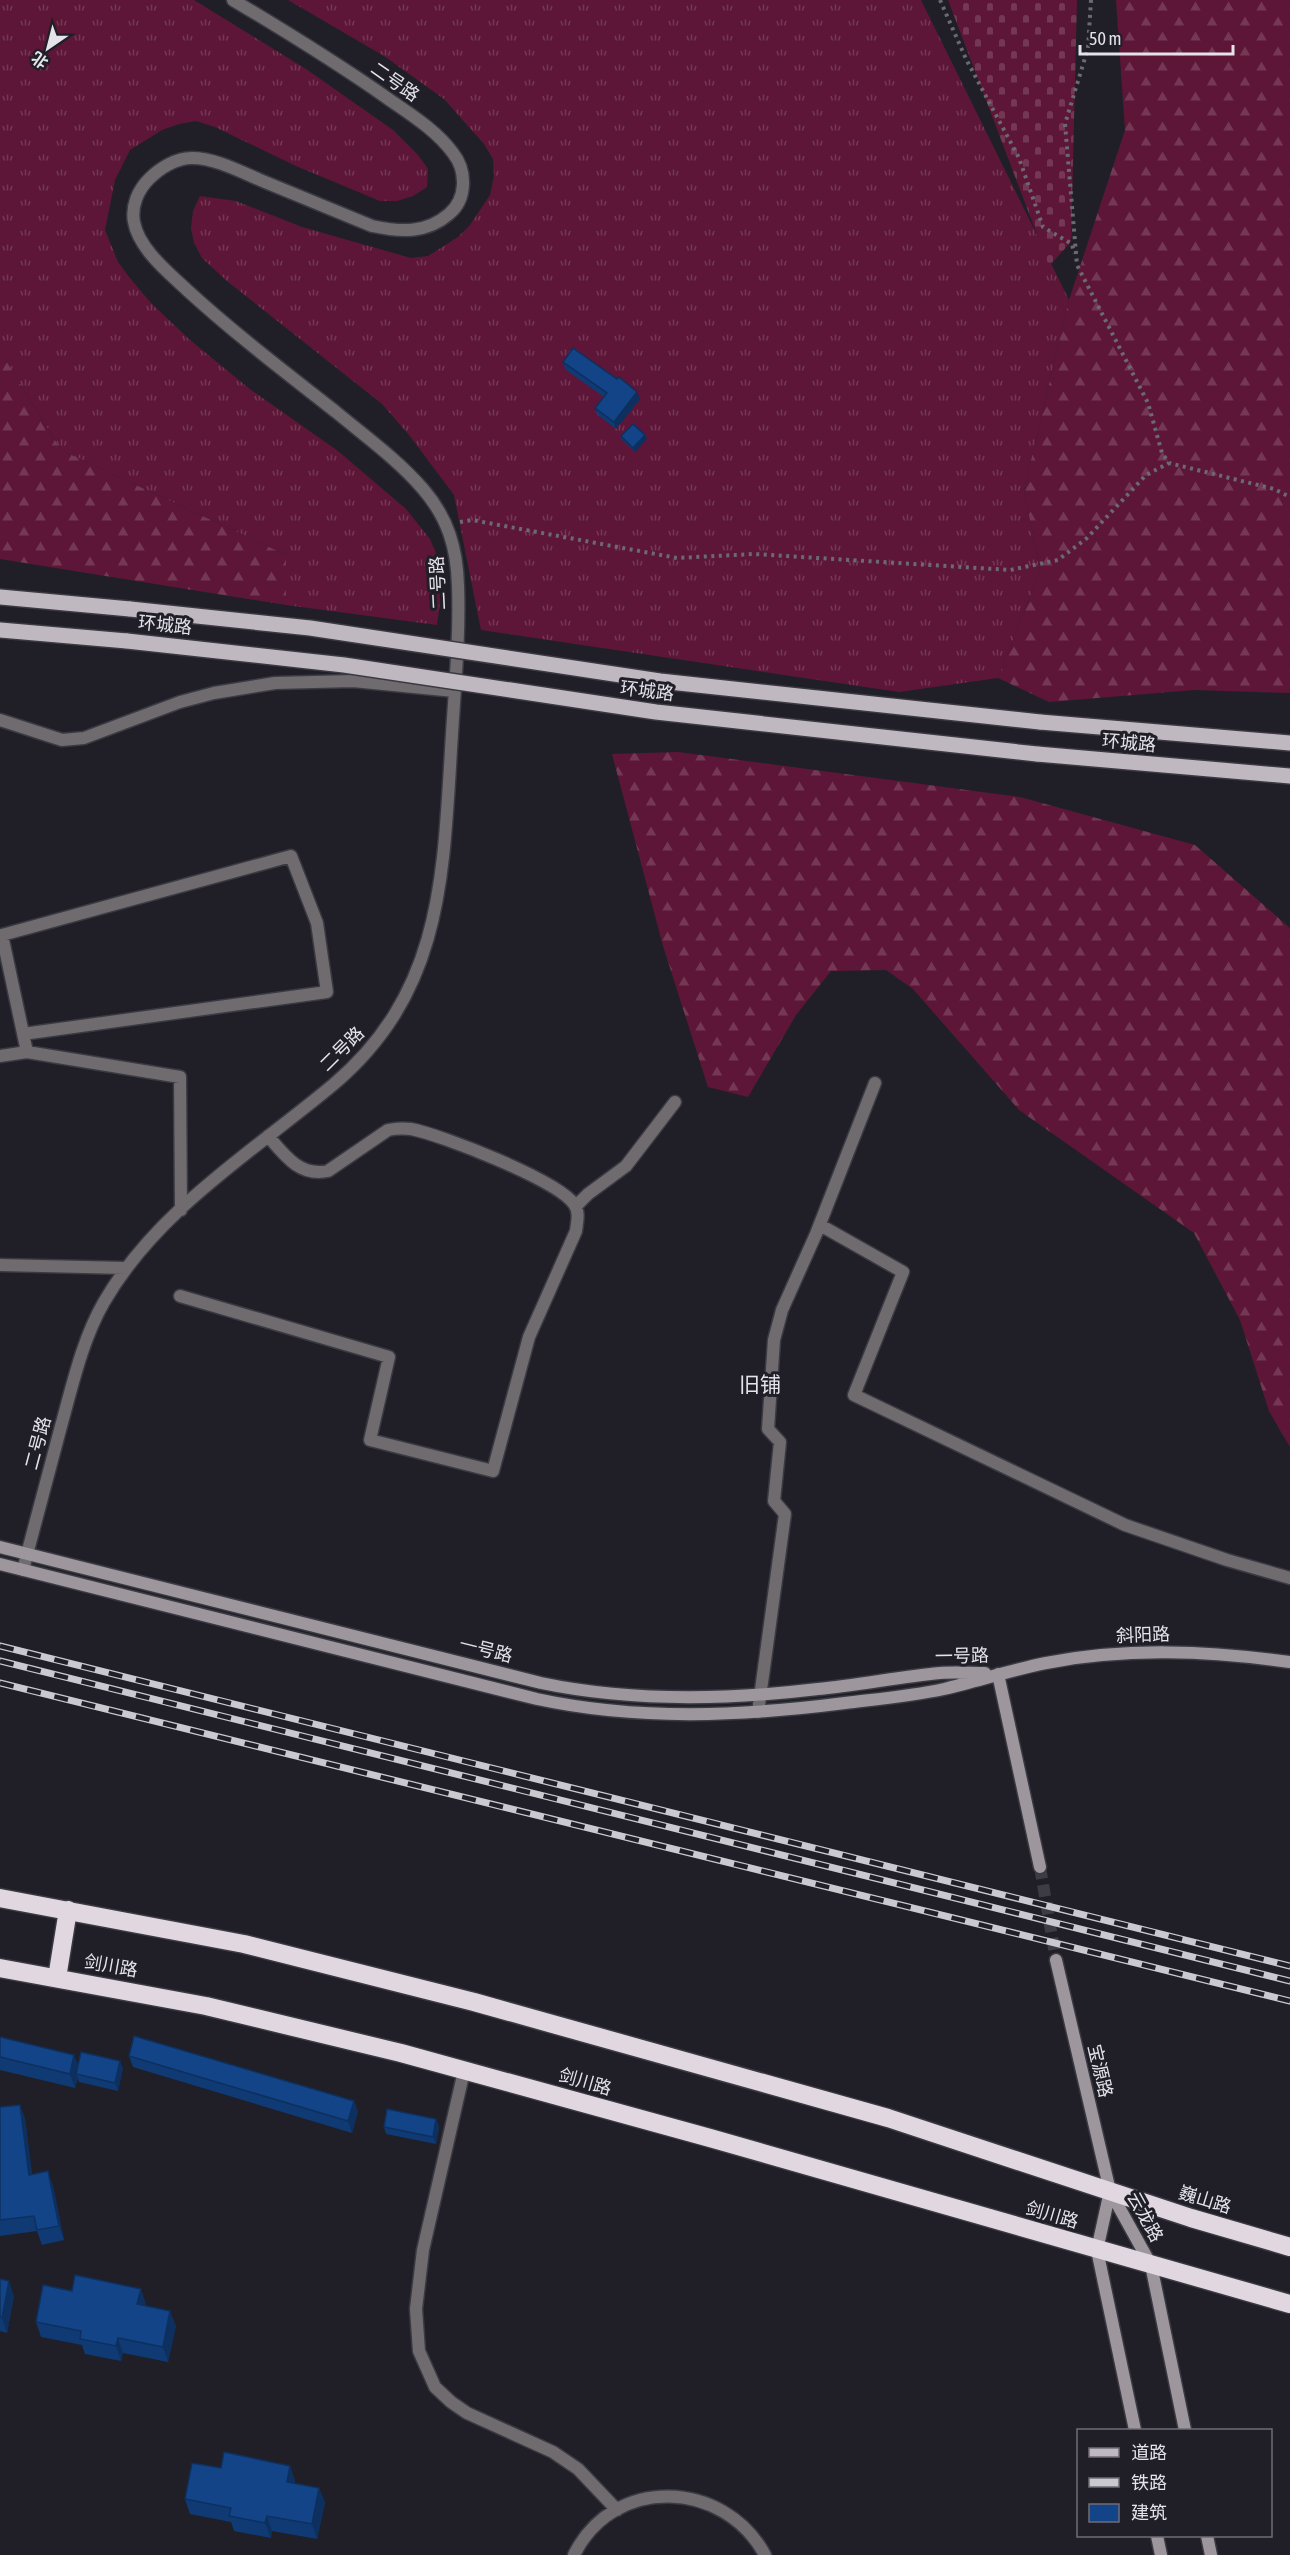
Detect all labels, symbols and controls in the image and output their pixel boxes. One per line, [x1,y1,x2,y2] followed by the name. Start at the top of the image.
[18,18,78,78] north arrow
[1080,18,1233,56] scale bar
[1089,28,1121,49] text: 50 m
[28,48,51,72] text: 北
[367,58,423,106] street label: 二号路
[426,556,449,611] street label: 二号路
[137,611,193,638] street label: 环城路
[619,677,675,704] street label: 环城路
[1101,730,1157,755] street label: 环城路
[315,1022,368,1075] street label: 二号路
[739,1372,781,1396] district label: 旧铺
[20,1414,55,1472] street label: 二号路
[1116,1623,1170,1646] street label: 斜阳路
[457,1633,515,1666] street label: 一号路
[935,1645,989,1666] street label: 一号路
[83,1950,139,1981] street label: 剑川路
[1084,2042,1117,2100] street label: 宝源路
[556,2064,614,2099] street label: 剑川路
[1176,2182,1234,2217] street label: 巍山路
[1123,2188,1168,2245] street label: 云龙路
[1023,2197,1081,2232] street label: 剑川路
[1077,2429,1272,2537] legend
[1131,2442,1167,2463] text: 道路
[1131,2472,1167,2493] text: 铁路
[1131,2502,1167,2523] text: 建筑

